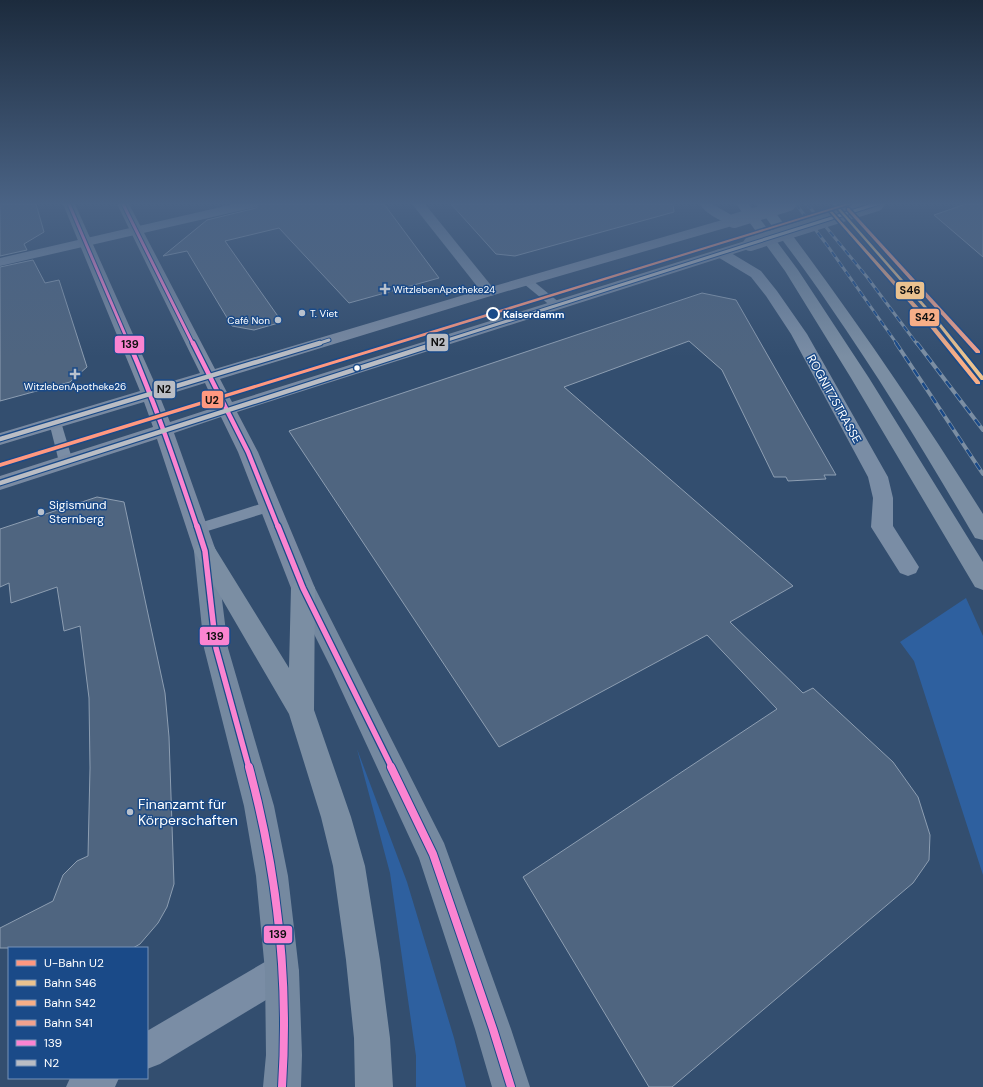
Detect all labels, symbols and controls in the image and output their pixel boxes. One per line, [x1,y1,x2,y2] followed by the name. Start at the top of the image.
[895,281,925,300] line badge: S46
[393,283,495,296] place label: WitzlebenApotheke24
[900,283,920,297] text: S46
[380,284,390,294] marker: WitzlebenApotheke24
[310,307,338,320] place label: T. Viet
[486,307,500,321] marker: Kaiserdamm
[297,308,307,318] marker: T. Viet
[503,308,564,321] place label: Kaiserdamm
[909,308,940,327] line badge: S42
[915,310,935,324] text: S42
[227,314,270,327] place label: Café Non
[273,315,283,325] marker: Café Non
[426,333,449,352] line badge: N2
[114,335,145,354] line badge: 139
[431,335,445,349] text: N2
[121,337,139,351] text: 139
[803,352,865,446] street label: ROGNITZSTRASSE
[352,363,362,373] unlabelled marker
[70,369,80,379] marker: WitzlebenApotheke26
[24,380,126,393] place label: WitzlebenApotheke26
[153,380,176,399] line badge: N2
[157,382,171,396] text: N2
[201,390,224,409] line badge: U2
[205,393,219,407] text: U2
[49,497,106,527] place label: Sigismund Sternberg
[36,507,46,517] marker: Sigismund Sternberg
[199,626,230,646] line badge: 139
[206,629,224,643] text: 139
[138,795,238,829] place label: Finanzamt für Körperschaften
[125,807,135,817] marker: Finanzamt für Körperschaften
[263,925,293,944] line badge: 139
[269,927,287,941] text: 139
[8,947,148,1079] legend
[44,955,104,971] text: U-Bahn U2
[44,975,97,991] text: Bahn S46
[44,995,96,1011] text: Bahn S42
[44,1015,93,1031] text: Bahn S41
[44,1035,62,1051] text: 139
[44,1055,59,1071] text: N2

